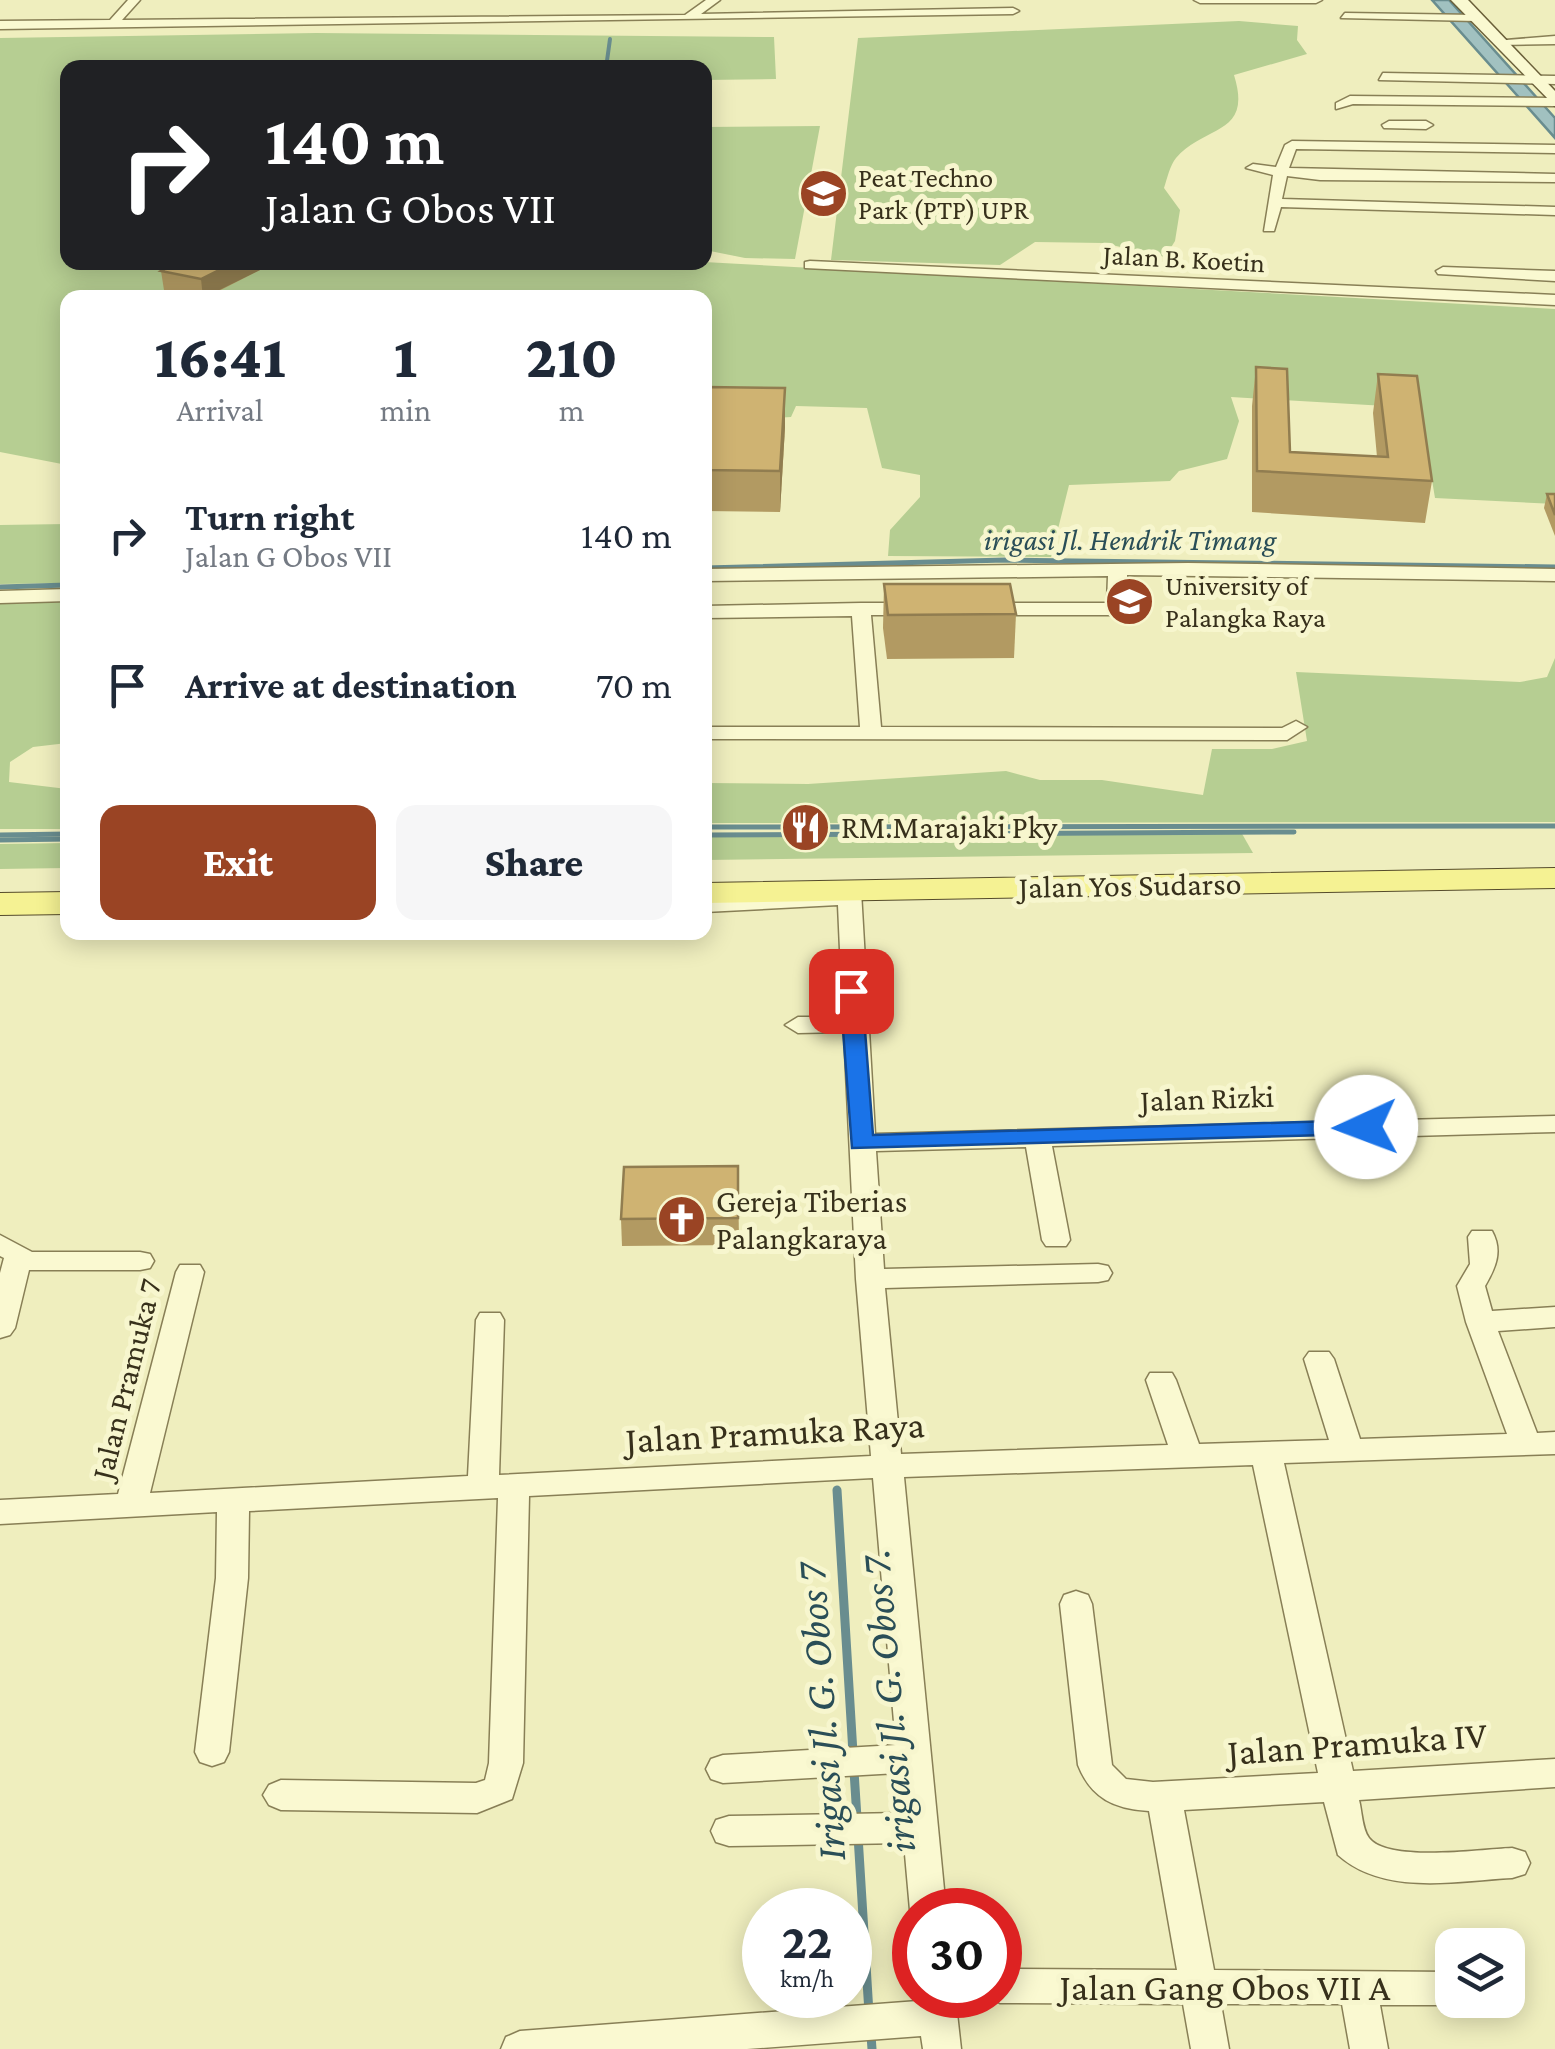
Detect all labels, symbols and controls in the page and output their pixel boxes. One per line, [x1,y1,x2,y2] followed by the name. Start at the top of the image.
[100,100,230,230] icon: right
[265,101,444,179] text: 140 m
[858,162,1029,226] place label: Peat Techno Park (PTP) UPR
[797,167,849,219] school or university icon: Peat Techno Park (PTP) UPR
[265,183,556,233] text: Jalan G Obos VII
[1099,239,1266,278] street label: Jalan B. Koetin
[154,323,286,390] text: 16:41
[394,323,417,390] text: 1
[525,323,618,390] text: 210
[176,392,263,428] text: Arrival
[380,392,431,428] text: min
[559,392,584,428] text: m
[185,496,354,538] text: Turn right
[100,508,155,563] icon: right
[581,514,672,556] text: 140 m
[984,523,1277,557] water label: irigasi Jl. Hendrik Timang
[185,538,392,574] text: Jalan G Obos VII
[1165,570,1326,633] place label: University of Palangka Raya
[1104,575,1156,627] school or university icon: University of Palangka Raya
[100,658,155,713] icon: arrive
[185,664,517,706] text: Arrive at destination
[596,664,672,706] text: 70 m
[780,801,832,853] restaurant icon: RM.Marajaki Pky
[100,805,376,920] button: Exit
[396,805,672,920] button: Share
[841,809,1058,845] place label: RM.Marajaki Pky
[1015,865,1242,905] street label: Jalan Yos Sudarso
[809,949,894,1034] pin
[824,964,879,1019] icon: arrive
[1314,1075,1418,1179] position arrow
[1136,1078,1275,1118] street label: Jalan Rizki
[716,1183,907,1256] place label: Gereja Tiberias Palangkaraya
[655,1193,707,1245] church icon: Gereja Tiberias Palangkaraya
[83,1275,168,1486] street label: Jalan Pramuka 7
[621,1403,926,1461] street label: Jalan Pramuka Raya
[851,1547,924,1855] water label: irigasi Jl. G. Obos 7.
[786,1559,854,1862] water label: Irigasi Jl. G. Obos 7
[1223,1713,1488,1773] street label: Jalan Pramuka IV
[892,1888,1022,2018] speed limit sign: 30
[782,1913,832,1969] text: 22
[1435,1928,1525,2018] map controls
[1435,1928,1525,2018] button: layers
[780,1965,834,1992] text: km/h
[1057,1966,1391,2008] street label: Jalan Gang Obos VII A

